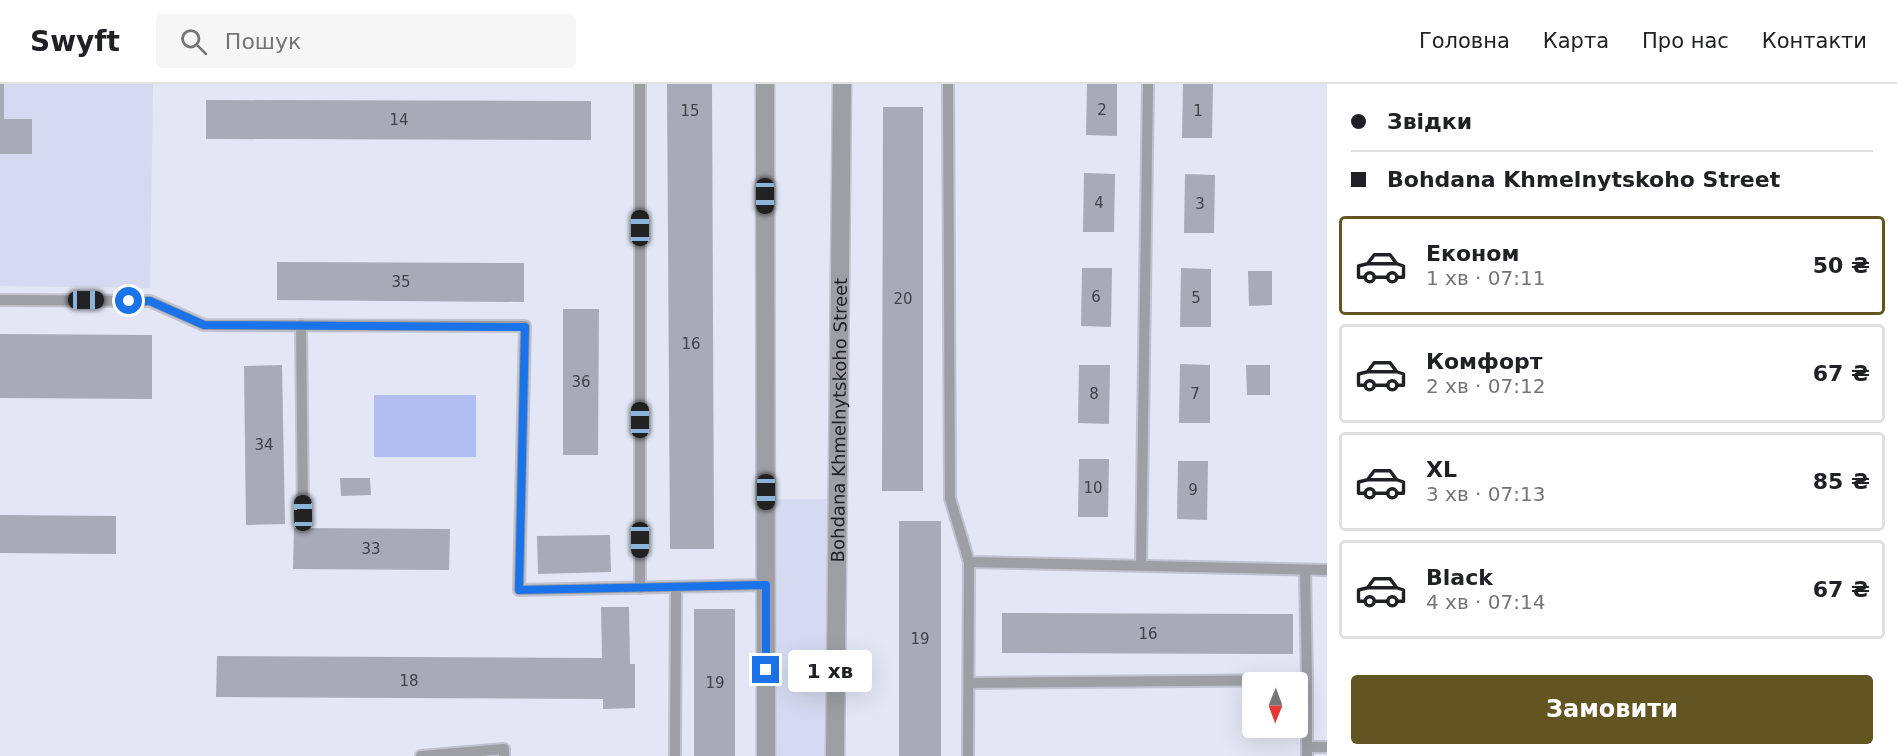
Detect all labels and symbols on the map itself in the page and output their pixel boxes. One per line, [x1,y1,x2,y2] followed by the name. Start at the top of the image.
[1097,101,1107,119] house number: 2
[680,102,700,120] house number: 15
[1193,102,1203,120] house number: 1
[389,111,409,129] house number: 14
[756,178,774,214] car
[1094,194,1104,212] house number: 4
[1195,195,1205,213] house number: 3
[631,210,649,246] car
[391,273,411,291] house number: 35
[827,278,850,562] street label: Bohdana Khmelnytskoho Street
[115,287,142,314] route start
[1091,288,1101,306] house number: 6
[1191,289,1201,307] house number: 5
[893,290,913,308] house number: 20
[68,291,104,309] car
[681,335,701,353] house number: 16
[571,373,591,391] house number: 36
[1089,385,1099,403] house number: 8
[1190,385,1200,403] house number: 7
[631,402,649,438] car
[254,436,274,454] house number: 34
[757,474,775,510] car
[1083,479,1103,497] house number: 10
[1188,481,1198,499] house number: 9
[294,495,312,531] car
[631,522,649,558] car
[361,540,381,558] house number: 33
[1138,625,1158,643] house number: 16
[910,630,930,648] house number: 19
[787,649,871,691] callout: 1 хв
[752,656,779,683] route end
[399,672,419,690] house number: 18
[1242,672,1308,738] north arrow
[705,674,725,692] house number: 19

